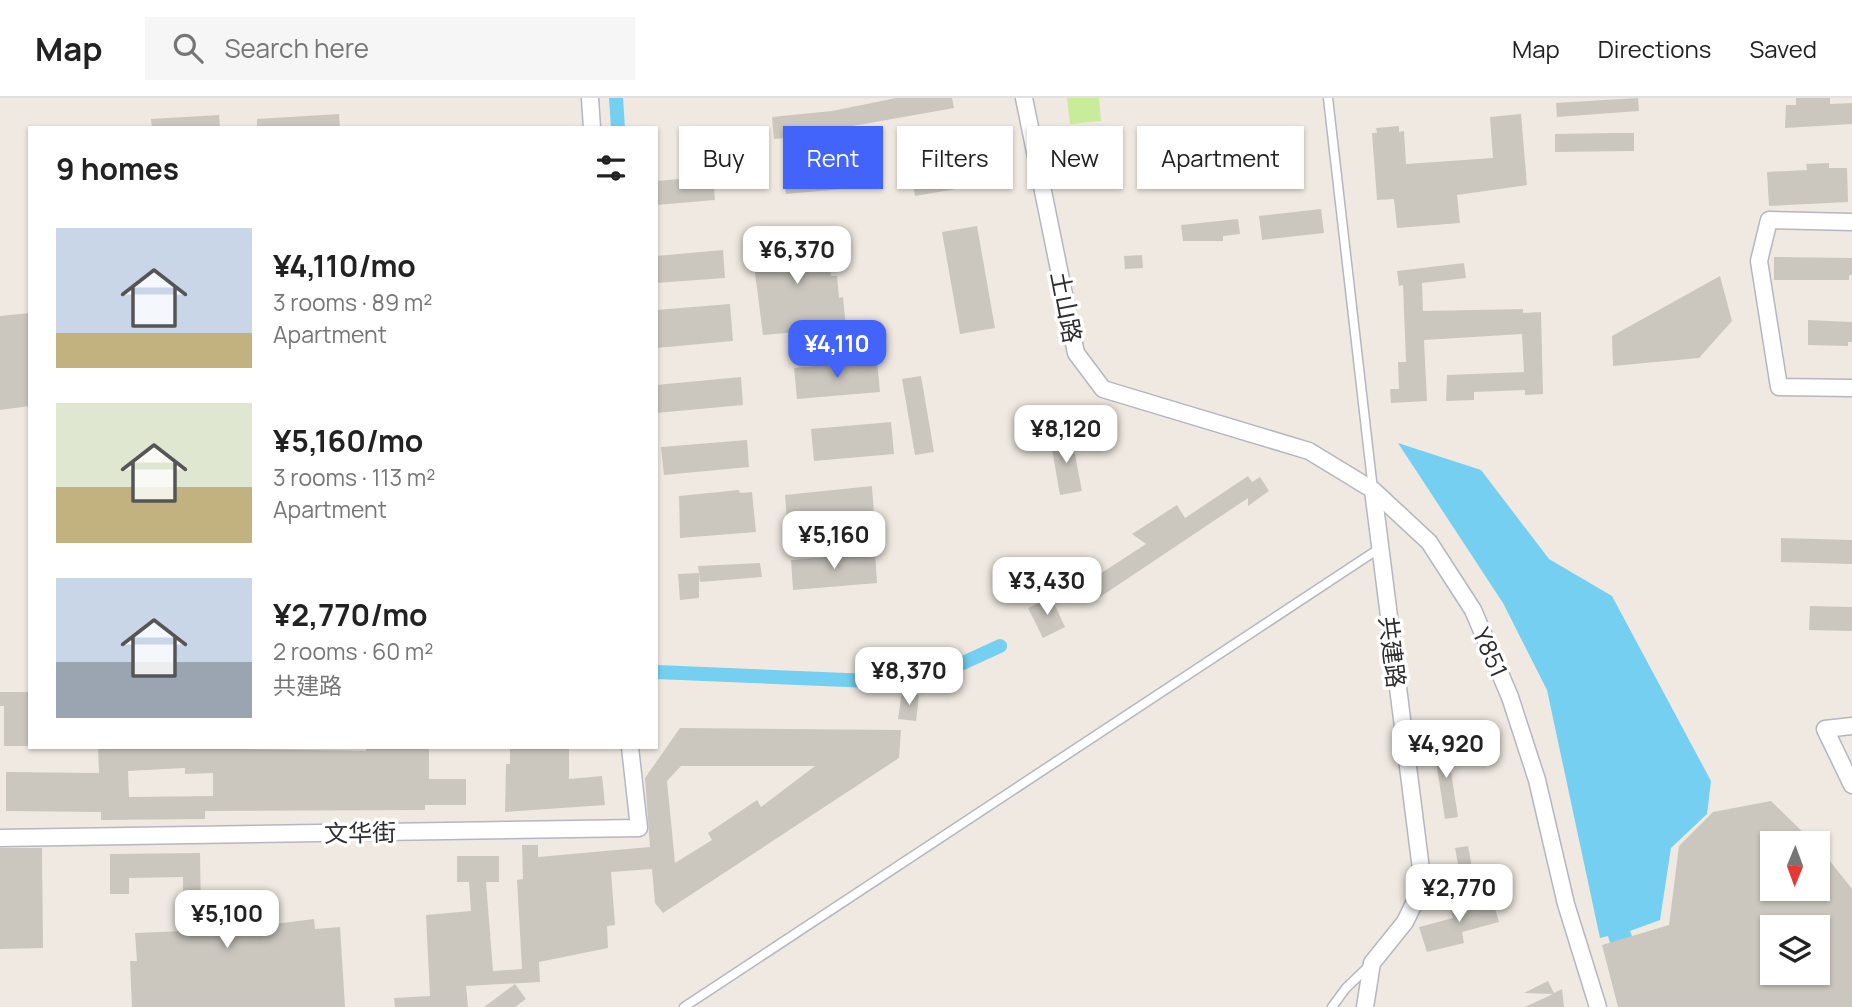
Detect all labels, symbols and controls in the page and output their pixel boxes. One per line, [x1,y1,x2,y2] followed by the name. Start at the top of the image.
[145,17,635,80] search box
[35,26,103,71] text: Map
[169,29,207,67] icon: search
[225,30,369,66] text: Search here
[1512,32,1560,65] text: Map
[1598,32,1711,65] text: Directions
[1749,32,1817,65] text: Saved
[679,126,769,189] chip: Buy
[783,126,883,189] chip: Rent
[897,126,1013,189] chip: Filters
[1027,126,1123,189] chip: New
[1137,126,1304,189] chip: Apartment
[56,148,179,189] text: 9 homes
[592,149,630,187] icon: filters
[740,226,854,286] pin: ¥6,370
[759,233,835,265] text: ¥6,370
[273,245,416,286] text: ¥4,110/mo
[112,256,196,340] icon: home
[1044,269,1090,345] street label: 土山路
[273,286,433,318] text: 3 rooms · 89 m²
[273,318,387,350] text: Apartment
[780,320,894,380] pin: ¥4,110
[804,327,870,359] text: ¥4,110
[1009,406,1123,465] pin: ¥8,120
[1030,412,1102,444] text: ¥8,120
[273,420,423,461] text: ¥5,160/mo
[112,431,196,515] icon: home
[273,461,436,493] text: 3 rooms · 113 m²
[273,493,387,525] text: Apartment
[777,512,891,571] pin: ¥5,160
[798,518,870,550] text: ¥5,160
[990,558,1104,617] pin: ¥3,430
[1009,564,1085,596] text: ¥3,430
[273,594,428,635] text: ¥2,770/mo
[112,606,196,690] icon: home
[1372,614,1414,690] street label: 共建路
[1466,622,1516,682] street label: Y851
[273,635,434,667] text: 2 rooms · 60 m²
[852,648,966,707] pin: ¥8,370
[871,654,947,686] text: ¥8,370
[273,669,342,701] text: 共建路
[1389,720,1503,780] pin: ¥4,920
[1408,727,1484,759] text: ¥4,920
[324,815,396,849] street label: 文华街
[1760,831,1830,901] north arrow
[1760,831,1830,985] map controls
[1402,864,1516,924] pin: ¥2,770
[1422,871,1496,903] text: ¥2,770
[170,890,284,950] pin: ¥5,100
[191,897,263,929] text: ¥5,100
[1760,915,1830,985] button: layers

